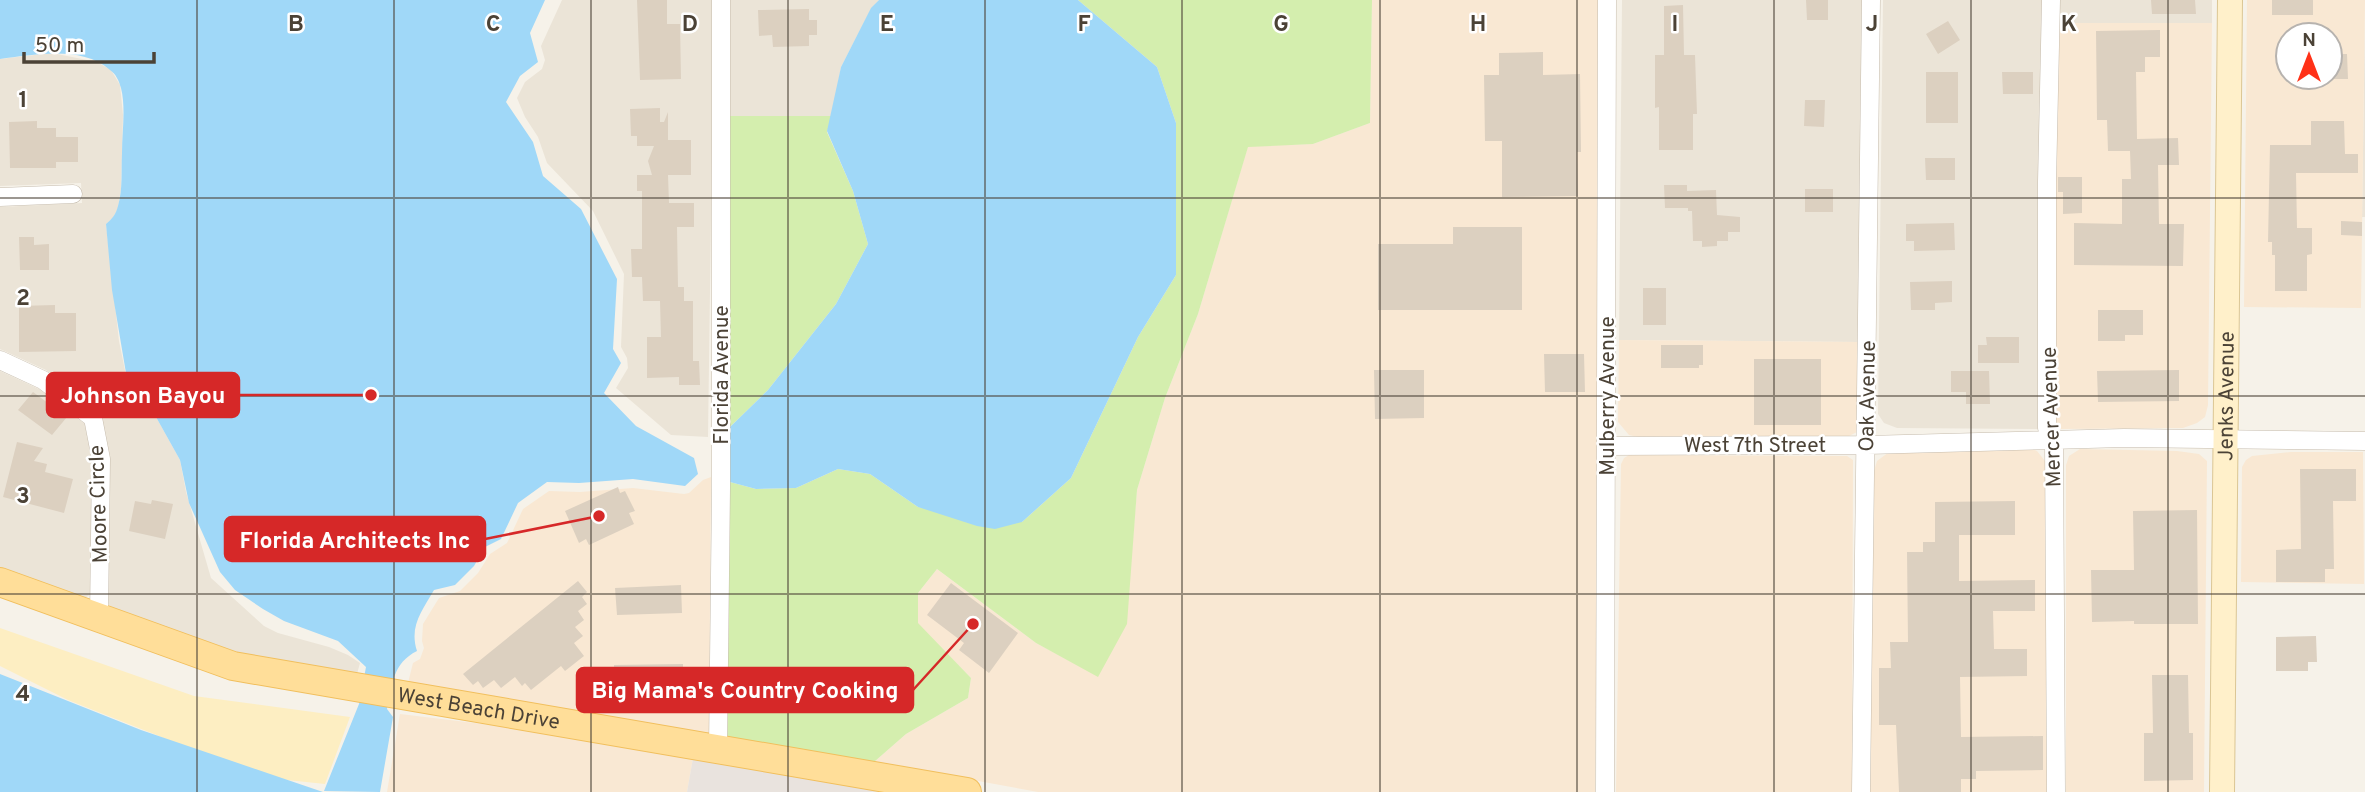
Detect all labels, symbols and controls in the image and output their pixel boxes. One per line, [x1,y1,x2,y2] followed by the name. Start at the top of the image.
[288,11,304,40] text: B
[486,11,500,40] text: C
[682,11,698,40] text: D
[880,11,894,40] text: E
[1077,11,1091,40] text: F
[1273,11,1289,40] text: G
[1470,11,1486,40] text: H
[1672,11,1678,40] text: I
[1866,11,1878,40] text: J
[2061,11,2077,40] text: K
[24,21,154,65] scale bar
[2274,21,2344,91] north arrow
[2302,29,2316,53] text: N
[35,33,84,60] text: 50 m
[18,87,28,116] text: 1
[16,285,30,314] text: 2
[709,305,736,445] street label: Florida Avenue
[1595,316,1622,476] street label: Mulberry Avenue
[2213,331,2242,461] street label: Jenks Avenue
[1854,340,1883,452] street label: Oak Avenue
[2037,346,2068,488] street label: Mercer Avenue
[47,373,239,417] callout: Johnson Bayou
[61,383,225,412] text: Johnson Bayou
[1684,433,1826,460] street label: West 7th Street
[84,444,115,564] street label: Moore Circle
[16,483,30,512] text: 3
[225,517,485,561] callout: Florida Architects Inc
[240,528,470,557] text: Florida Architects Inc
[577,668,913,712] callout: Big Mama's Country Cooking
[591,678,899,707] text: Big Mama's Country Cooking
[16,681,30,710] text: 4
[395,682,562,737] street label: West Beach Drive

